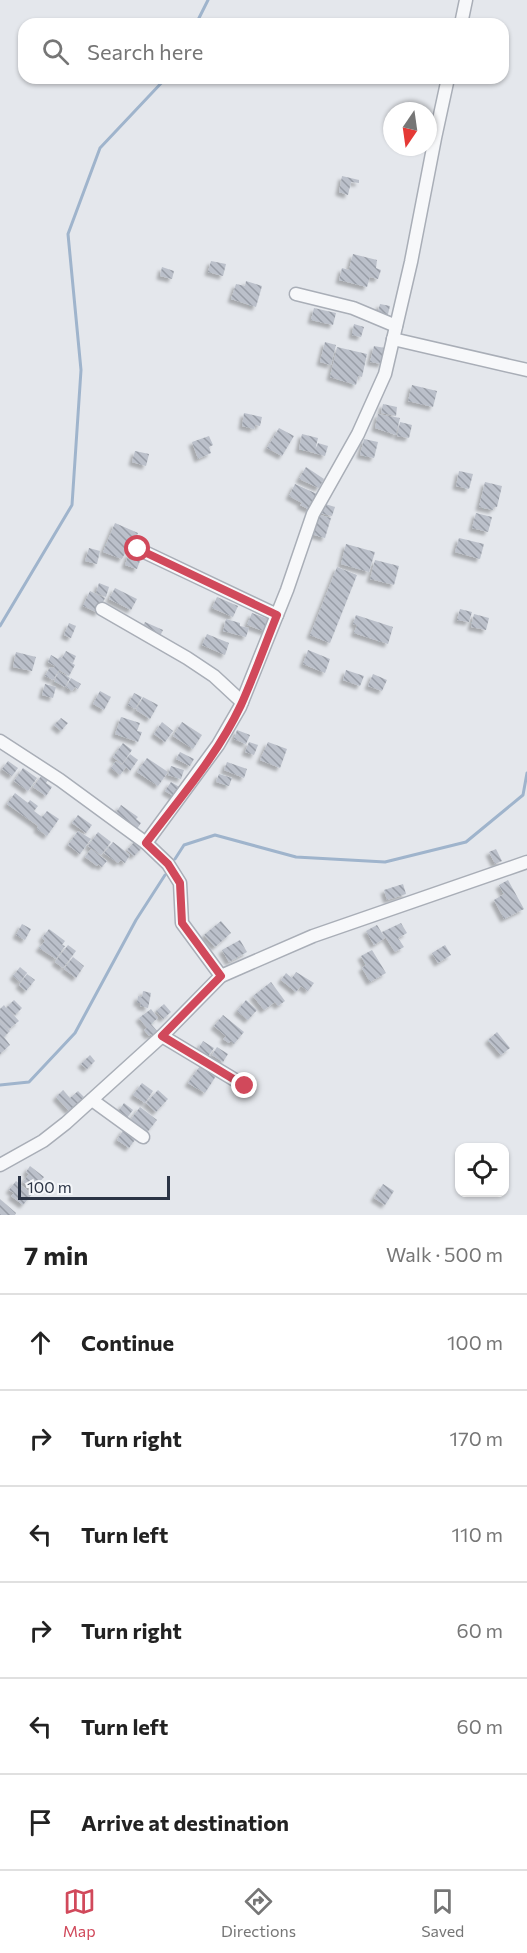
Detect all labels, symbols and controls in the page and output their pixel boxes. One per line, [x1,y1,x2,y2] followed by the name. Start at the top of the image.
[18,18,509,84] search box
[39,35,72,68] icon: search
[87,38,203,65] text: Search here
[383,102,437,156] north arrow
[124,535,150,561] route start
[231,1072,257,1098] route end
[455,1143,509,1197] map controls
[455,1143,509,1197] button: locate
[18,1173,170,1200] scale bar
[27,1177,72,1196] text: 100 m
[24,1239,88,1270] text: 7 min
[386,1242,503,1266] text: Walk · 500 m
[24,1326,57,1359] icon: ahead
[81,1329,174,1356] text: Continue
[447,1330,503,1354] text: 100 m
[24,1422,57,1455] icon: right
[81,1425,182,1452] text: Turn right
[450,1426,503,1450] text: 170 m
[24,1518,57,1551] icon: left
[81,1521,168,1548] text: Turn left
[452,1522,503,1546] text: 110 m
[24,1614,57,1647] icon: right
[81,1617,182,1644] text: Turn right
[457,1618,503,1642] text: 60 m
[24,1710,57,1743] icon: left
[81,1713,168,1740] text: Turn left
[457,1714,503,1738] text: 60 m
[24,1806,57,1839] icon: arrive
[81,1809,289,1836] text: Arrive at destination
[63,1885,96,1940] tab: Map
[221,1885,296,1940] tab: Directions
[421,1885,464,1940] tab: Saved

